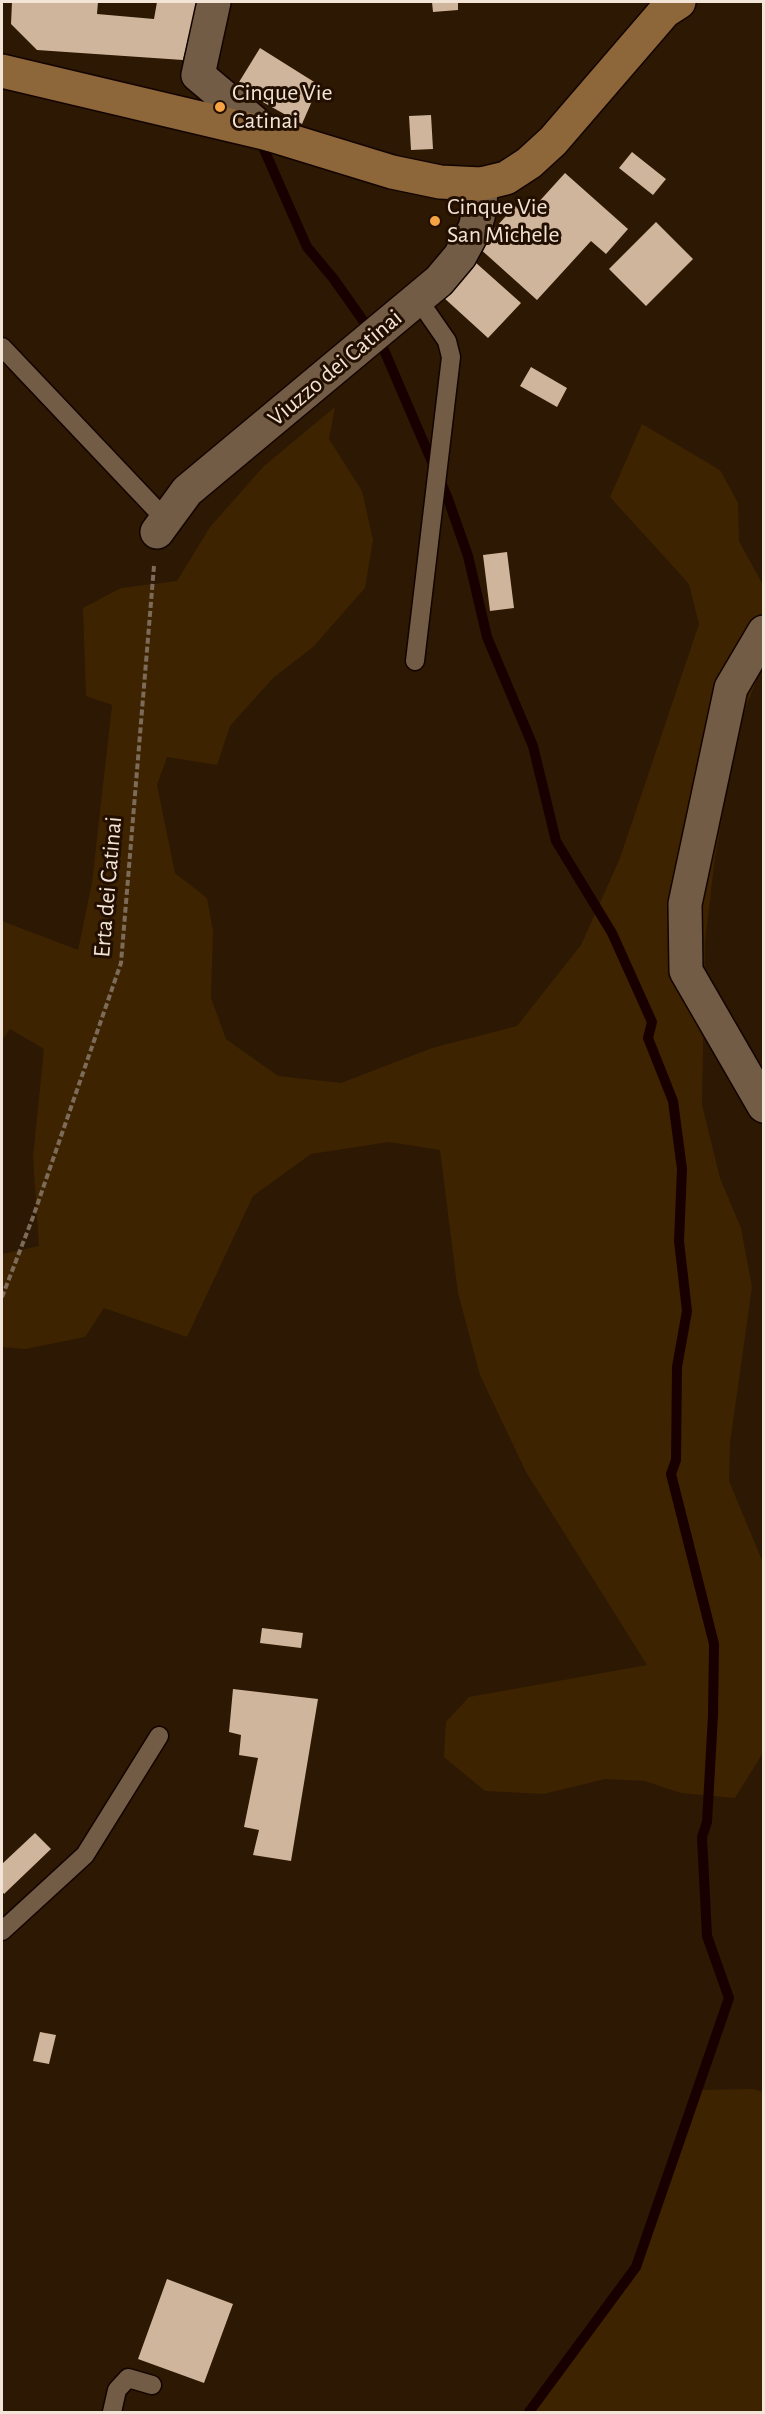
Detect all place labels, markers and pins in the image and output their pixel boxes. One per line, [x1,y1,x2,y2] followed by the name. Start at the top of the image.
[232,79,333,135] place label: Cinque Vie Catinai
[213,100,227,114] marker: Cinque Vie Catinai
[447,193,560,249] place label: Cinque Vie San Michele
[428,214,442,228] marker: Cinque Vie San Michele

